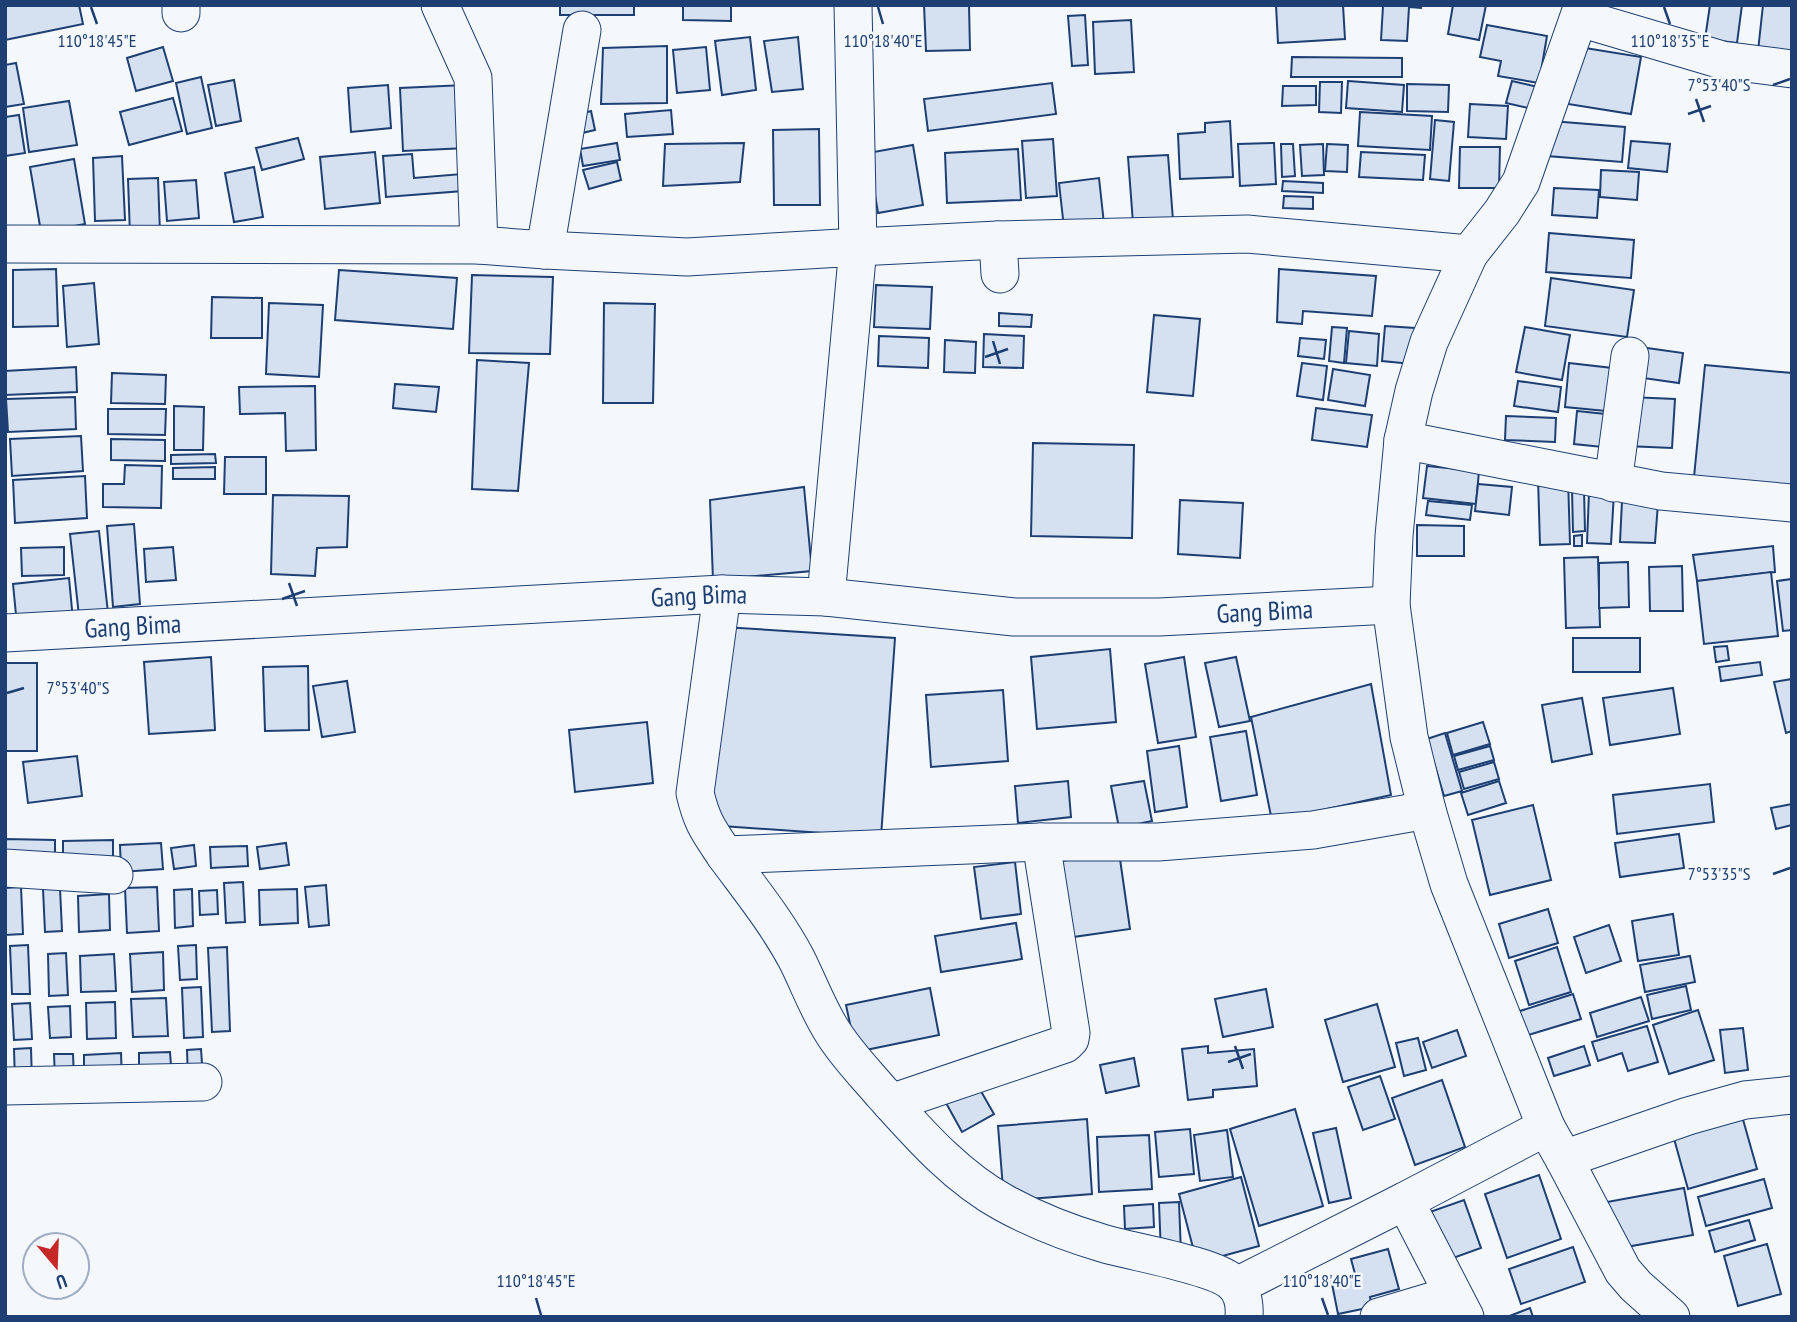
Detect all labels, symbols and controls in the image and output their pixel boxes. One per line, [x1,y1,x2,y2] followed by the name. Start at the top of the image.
[58,29,136,52] text: 110°18'45"E
[844,29,922,52] text: 110°18'40"E
[1631,29,1709,52] text: 110°18'35"E
[1688,73,1751,96] text: 7°53'40"S
[650,577,748,614] street label: Gang Bima
[1216,592,1314,630] street label: Gang Bima
[84,606,182,645] street label: Gang Bima
[47,676,110,699] text: 7°53'40"S
[1688,862,1751,885] text: 7°53'35"S
[21,1231,91,1301] north arrow
[53,1269,70,1295] text: U
[497,1269,575,1292] text: 110°18'45"E
[1283,1269,1361,1292] text: 110°18'40"E

